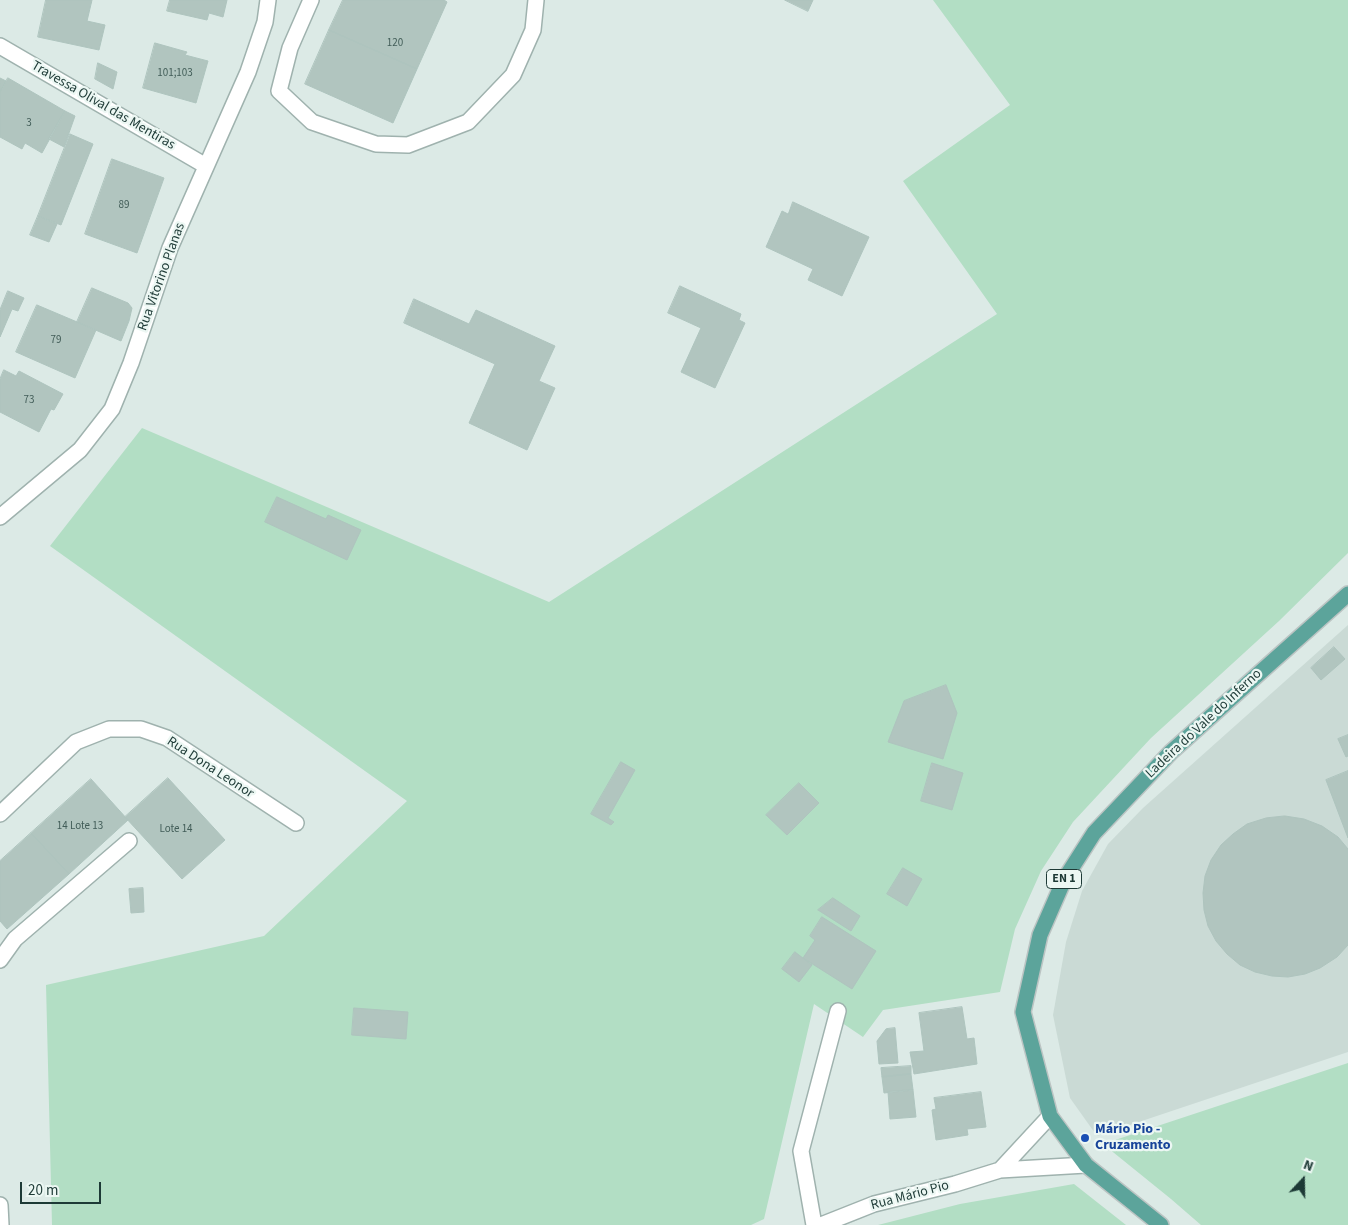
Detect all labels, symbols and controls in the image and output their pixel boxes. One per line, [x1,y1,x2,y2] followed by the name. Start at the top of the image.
[387,37,403,51] house number: 120
[28,58,178,154] street label: Travessa Olival das Mentiras
[157,67,193,81] house number: 101;103
[26,117,32,131] house number: 3
[119,199,129,213] house number: 89
[135,221,189,333] street label: Rua Vitorino Planas
[51,334,61,348] house number: 79
[24,394,34,408] house number: 73
[1143,666,1265,782] street label: Ladeira do Vale do Inferno
[163,734,257,802] street label: Rua Dona Leonor
[57,820,103,834] house number: 14 Lote 13
[159,823,193,837] house number: Lote 14
[1046,870,1082,889] road number: EN 1
[1095,1122,1170,1154] place label: Mário Pio - Cruzamento
[1079,1132,1091,1144] marker: Mário Pio - Cruzamento
[1278,1155,1328,1205] north arrow
[1300,1155,1316,1177] text: N
[22,1172,104,1204] scale bar
[869,1177,951,1215] street label: Rua Mário Pio
[28,1180,58,1201] text: 20 m

